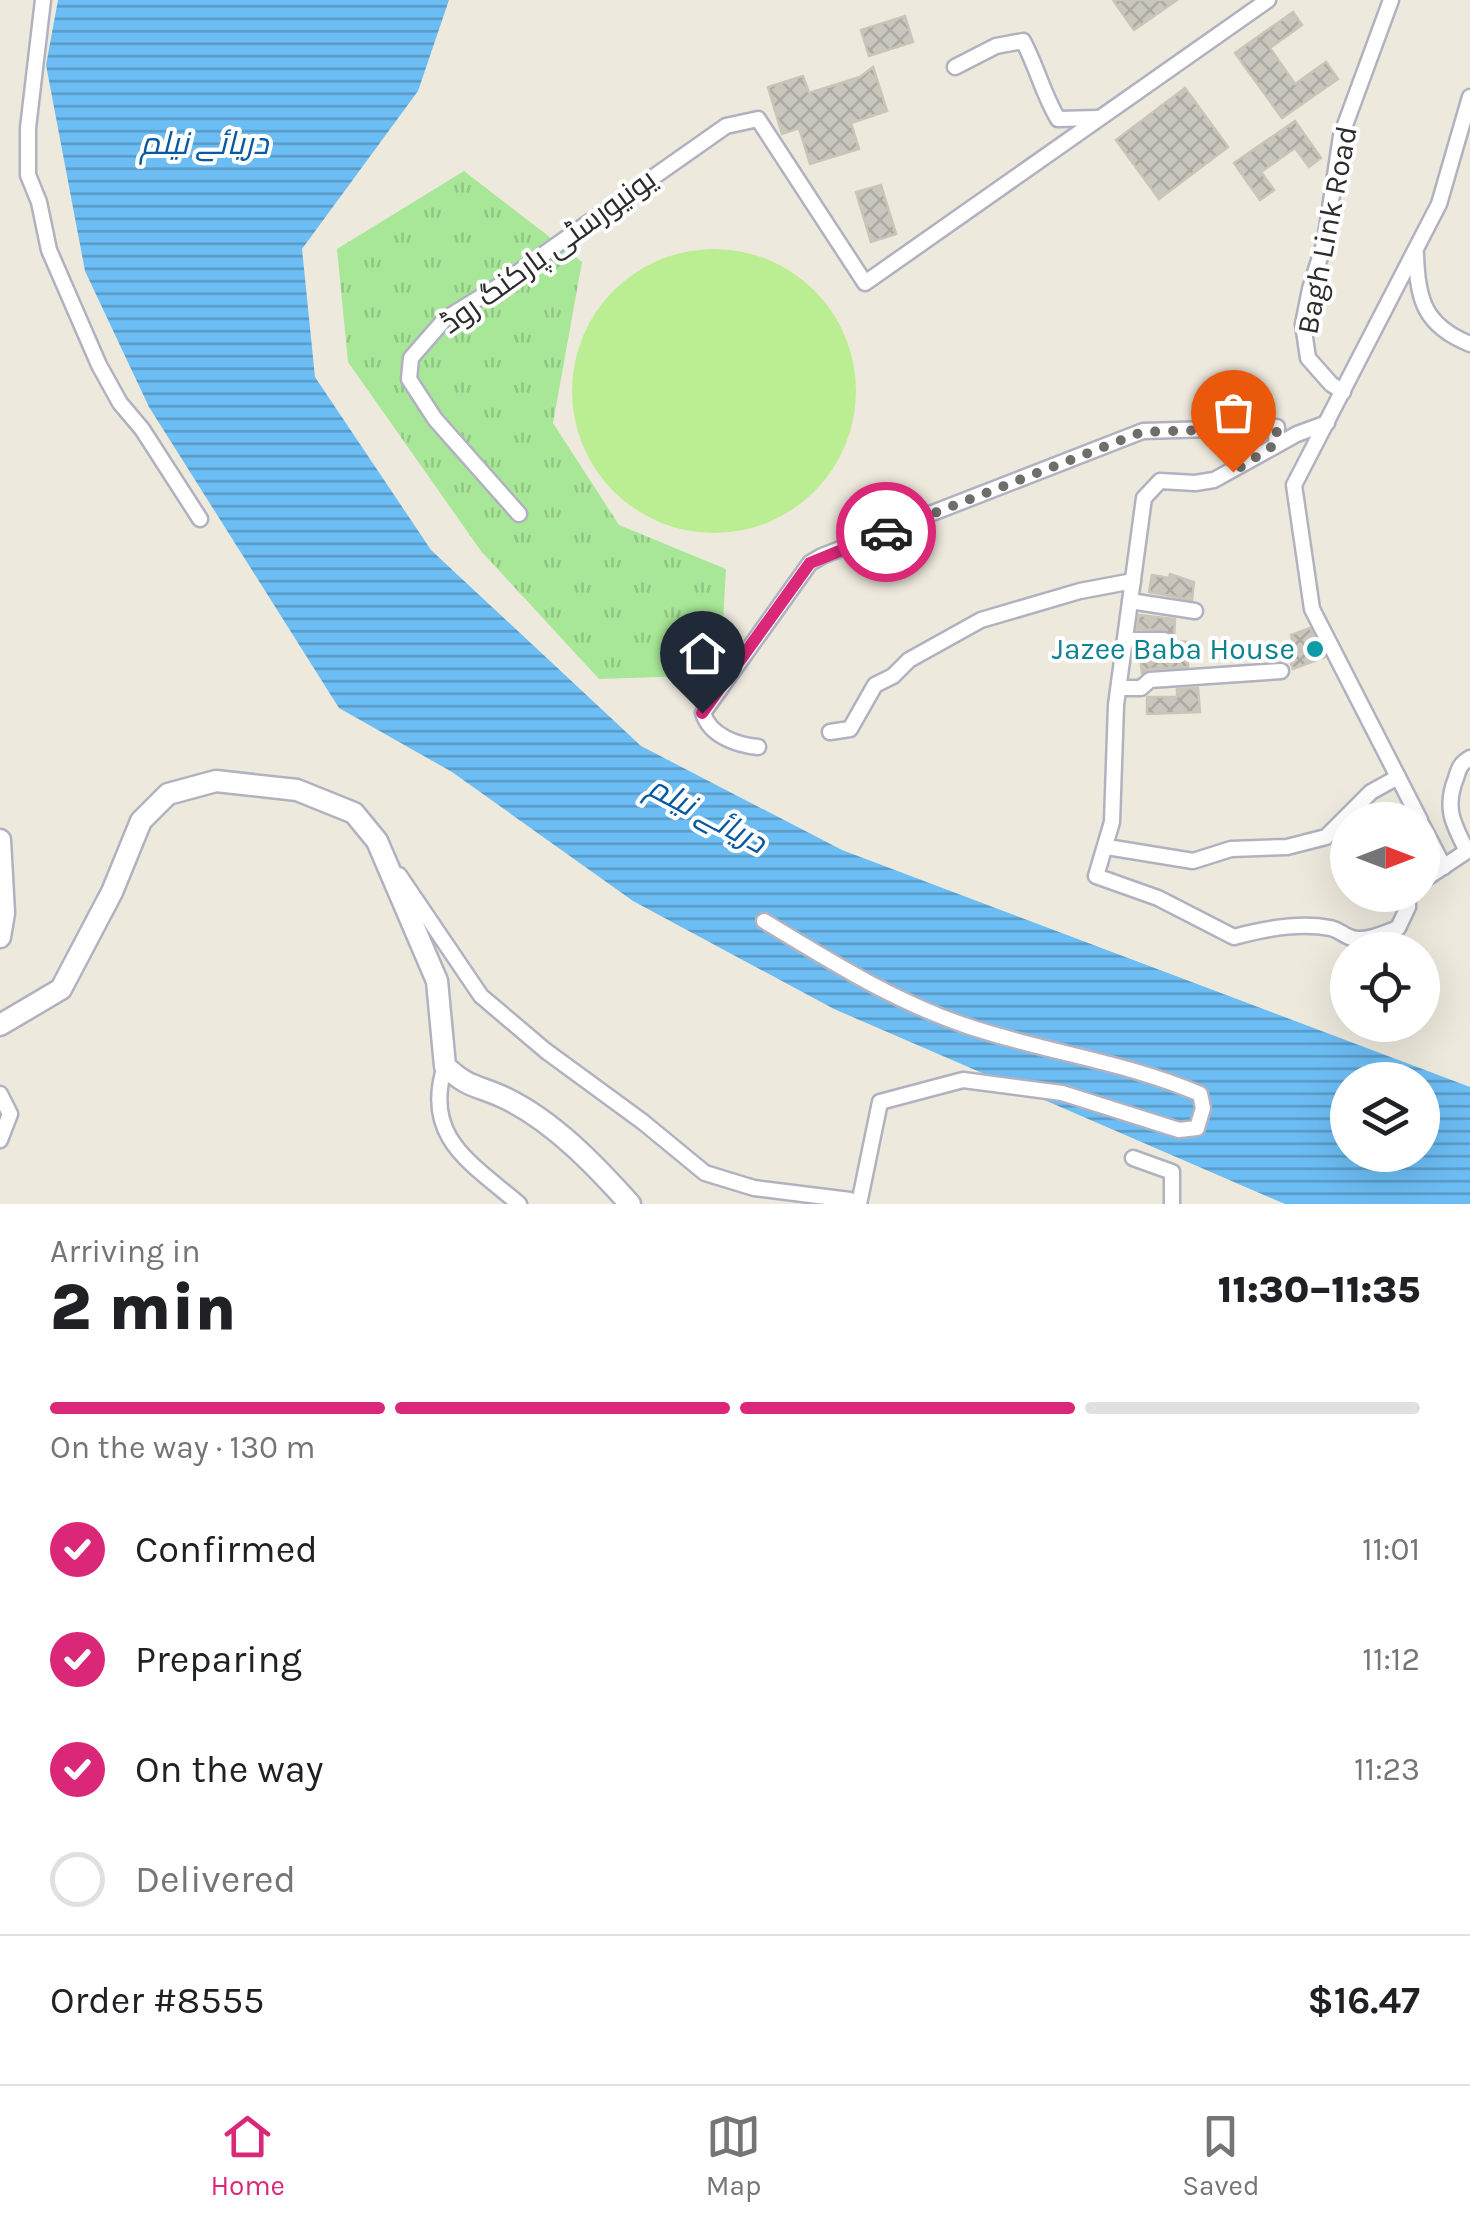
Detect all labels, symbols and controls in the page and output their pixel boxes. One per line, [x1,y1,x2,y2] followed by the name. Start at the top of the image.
[1289,123,1365,337] street label: Bagh Link Road
[139,125,270,165] water label: دریائے نیلم
[433,161,663,342] street label: یونیورسٹی پارکنگ روڈ
[1191,370,1276,473] pin
[1206,385,1261,440] icon: bag
[836,482,936,582] courier
[859,505,914,560] icon: car
[660,611,745,714] pin
[675,626,730,681] icon: home
[1052,631,1295,667] place label: Jazee Baba House
[1304,638,1326,660] marker: Jazee Baba House
[639,767,774,864] water label: دریائے نیلم
[1330,802,1440,912] north arrow
[1330,802,1440,1172] map controls
[1330,932,1440,1042] button: locate
[1330,1062,1440,1172] button: layers
[50,1233,201,1270] text: Arriving in
[1218,1267,1420,1312] text: 11:30–11:35
[50,1269,236,1345] text: 2 min
[50,1429,316,1466] text: On the way · 130 m
[50,1522,105,1577] icon: check
[135,1527,318,1572] text: Confirmed
[1362,1531,1420,1568] text: 11:01
[50,1632,105,1687] icon: check
[135,1637,302,1682] text: Preparing
[1362,1641,1420,1678] text: 11:12
[50,1742,105,1797] icon: check
[135,1747,323,1792] text: On the way
[1354,1751,1420,1788] text: 11:23
[135,1857,296,1902] text: Delivered
[50,1978,265,2023] text: Order #8555
[1308,1978,1420,2023] text: $16.47
[210,2109,285,2202] tab: Home
[706,2109,761,2202] tab: Map
[1182,2109,1260,2202] tab: Saved

